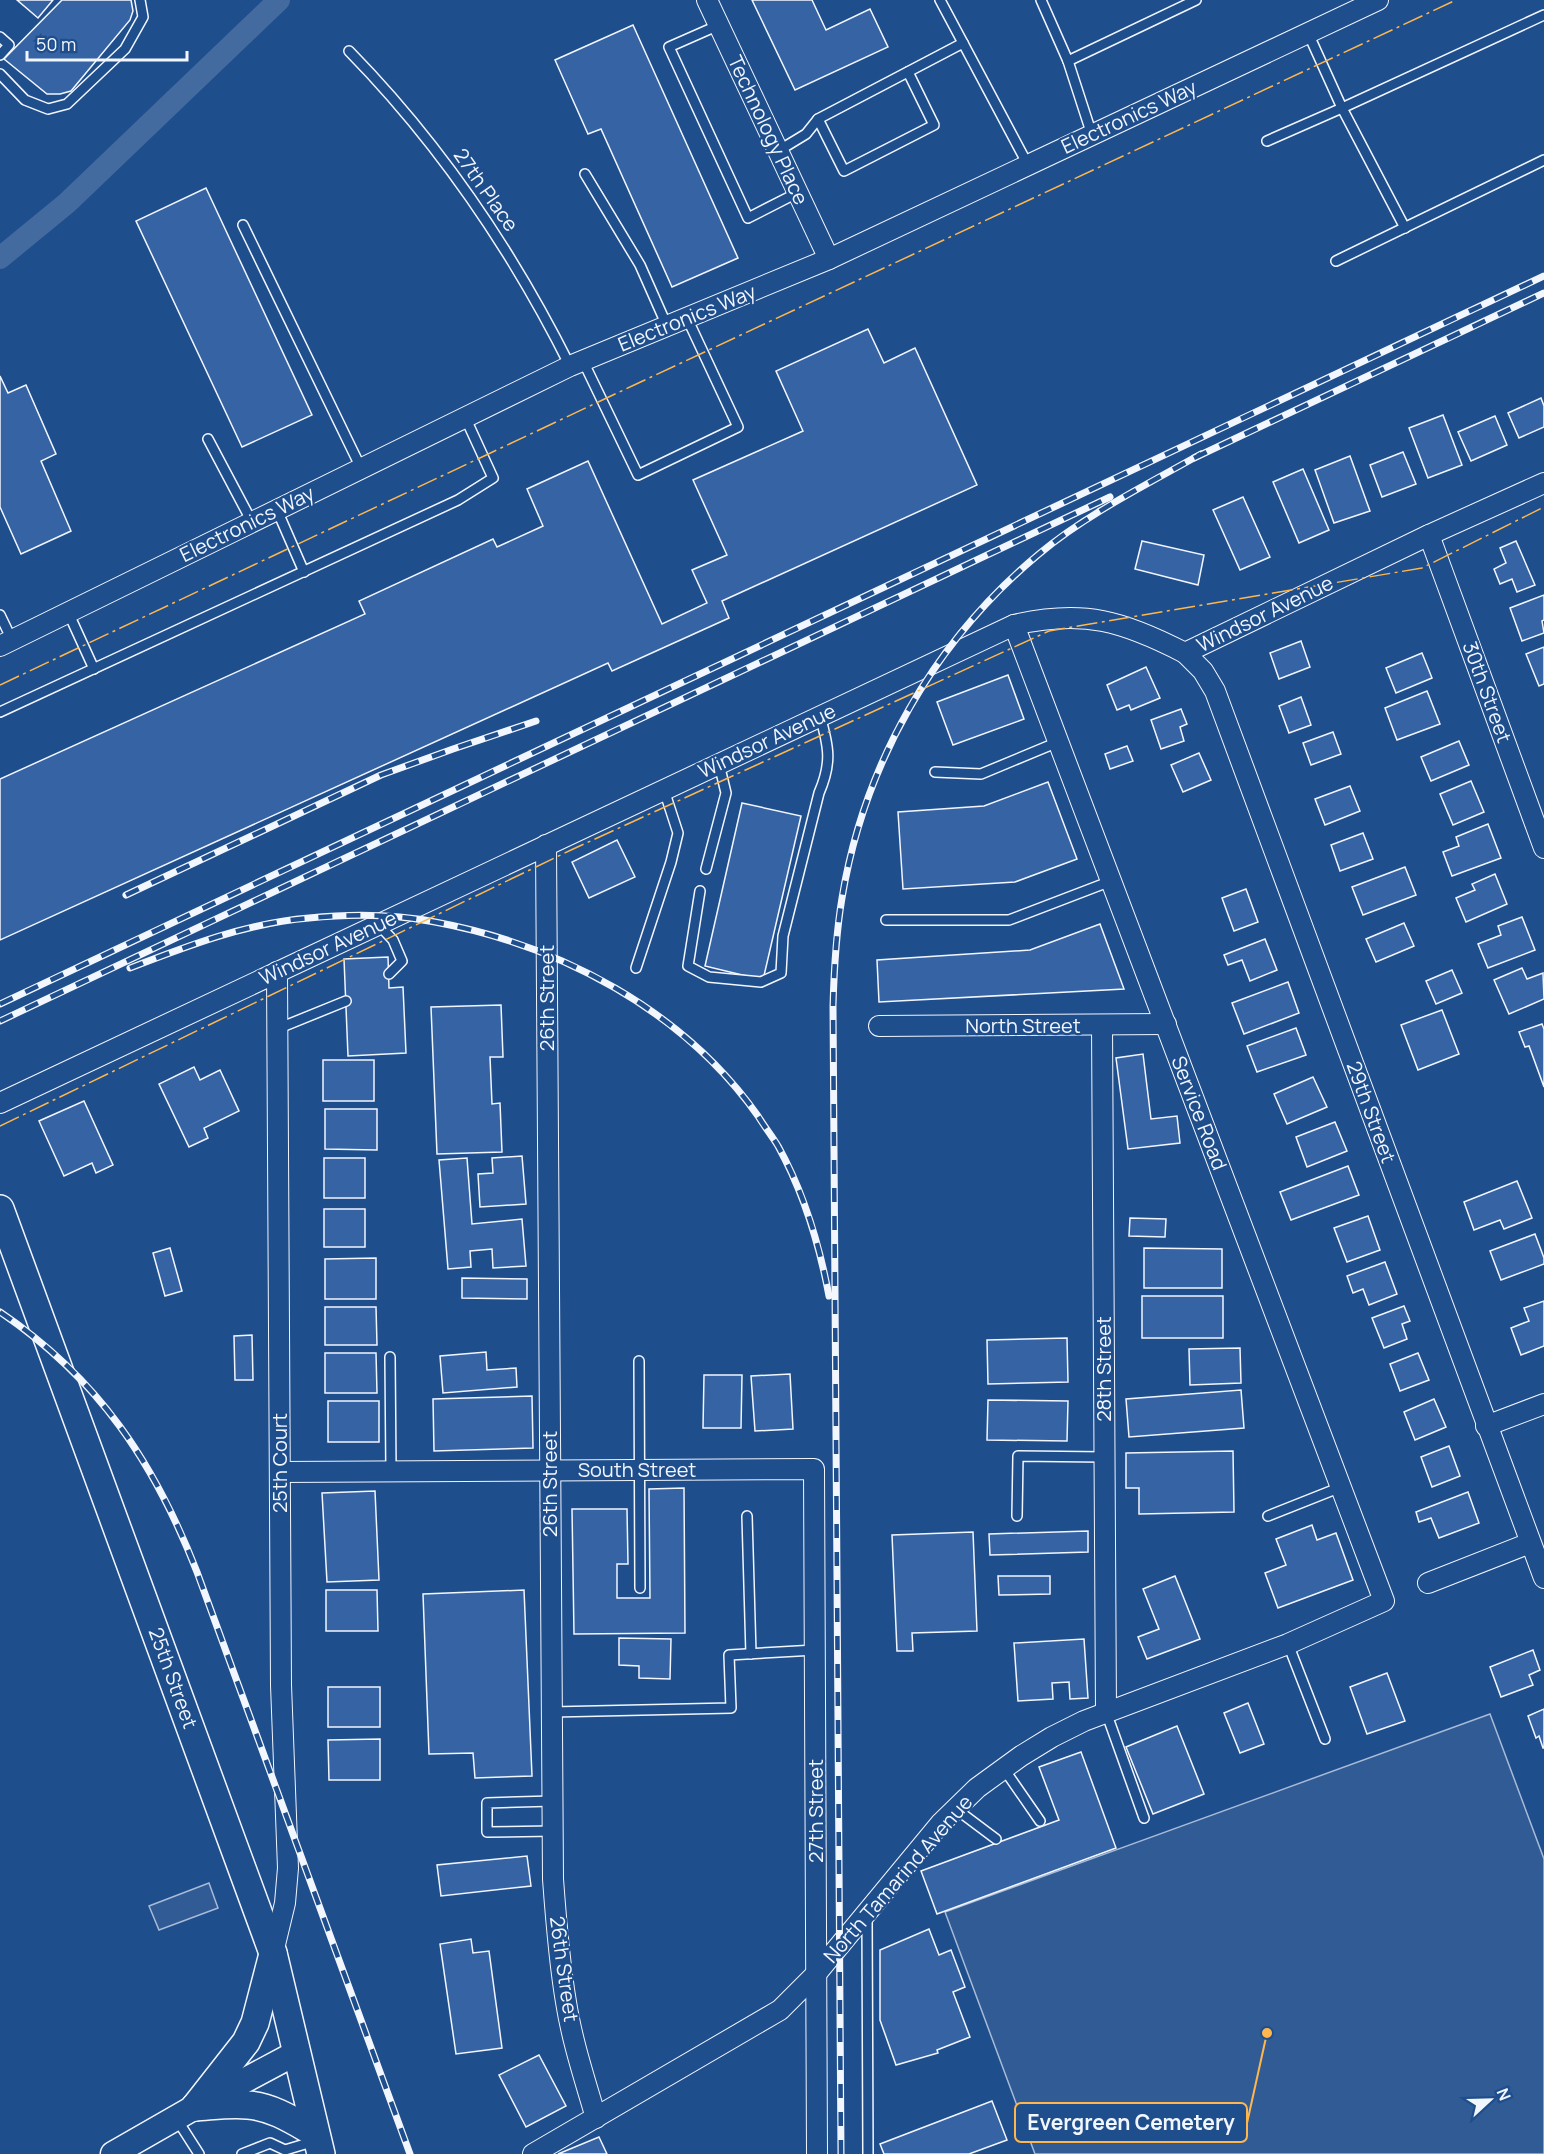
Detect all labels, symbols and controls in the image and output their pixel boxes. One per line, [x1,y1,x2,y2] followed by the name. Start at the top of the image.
[27,24,188,62] scale bar
[36,32,76,56] text: 50 m
[722,51,815,209] street label: Technology Place
[1057,73,1201,160] street label: Electronics Way
[448,143,525,237] street label: 27th Place
[614,277,760,358] street label: Electronics Way
[175,479,319,568] street label: Electronics Way
[1192,569,1338,658] street label: Windsor Avenue
[1457,637,1518,746] street label: 30th Street
[694,697,840,784] street label: Windsor Avenue
[255,904,401,991] street label: Windsor Avenue
[533,945,560,1051] street label: 26th Street
[965,1012,1081,1039] street label: North Street
[1165,1052,1234,1174] street label: Service Road
[1341,1057,1402,1166] street label: 29th Street
[1090,1316,1117,1422] street label: 28th Street
[266,1413,293,1513] street label: 25th Court
[536,1431,563,1537] street label: 26th Street
[578,1456,696,1483] street label: South Street
[143,1624,204,1732] street label: 25th Street
[802,1759,829,1863] street label: 27th Street
[817,1789,978,1968] street label: North Tamarind Avenue
[544,1914,585,2024] street label: 26th Street
[1460,2070,1520,2130] north arrow
[1492,2085,1516,2104] text: N
[1015,2103,1247,2142] callout: Evergreen Cemetery
[1027,2108,1235,2136] text: Evergreen Cemetery

